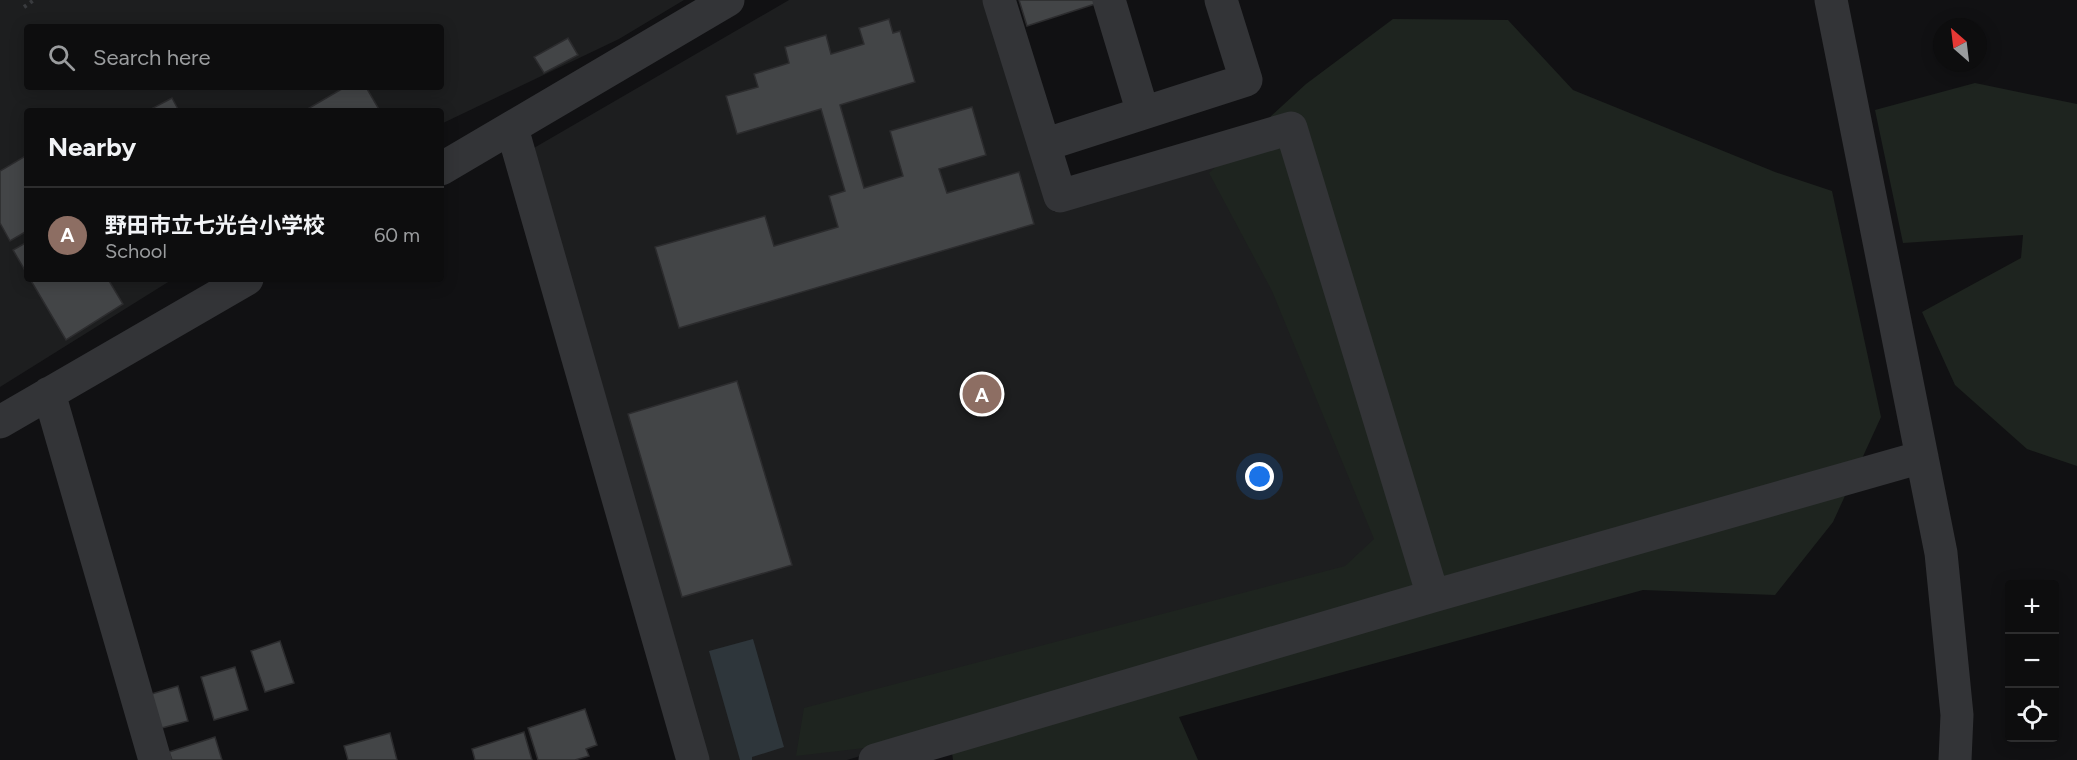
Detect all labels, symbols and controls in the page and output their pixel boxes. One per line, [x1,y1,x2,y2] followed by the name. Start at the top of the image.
[1933,18,1987,72] north arrow
[24,24,444,90] search box
[45,41,78,74] icon: search
[93,44,211,71] text: Search here
[48,131,136,163] text: Nearby
[105,212,325,239] text: 野田市立七光台小学校
[60,223,75,247] text: A
[374,223,420,247] text: 60 m
[105,239,167,263] text: School
[962,372,1002,416] pin: A
[1245,462,1274,491] your location
[2005,580,2059,742] map controls
[2005,580,2059,634] button: +
[2005,634,2059,688] button: −
[2005,688,2059,742] button: locate

